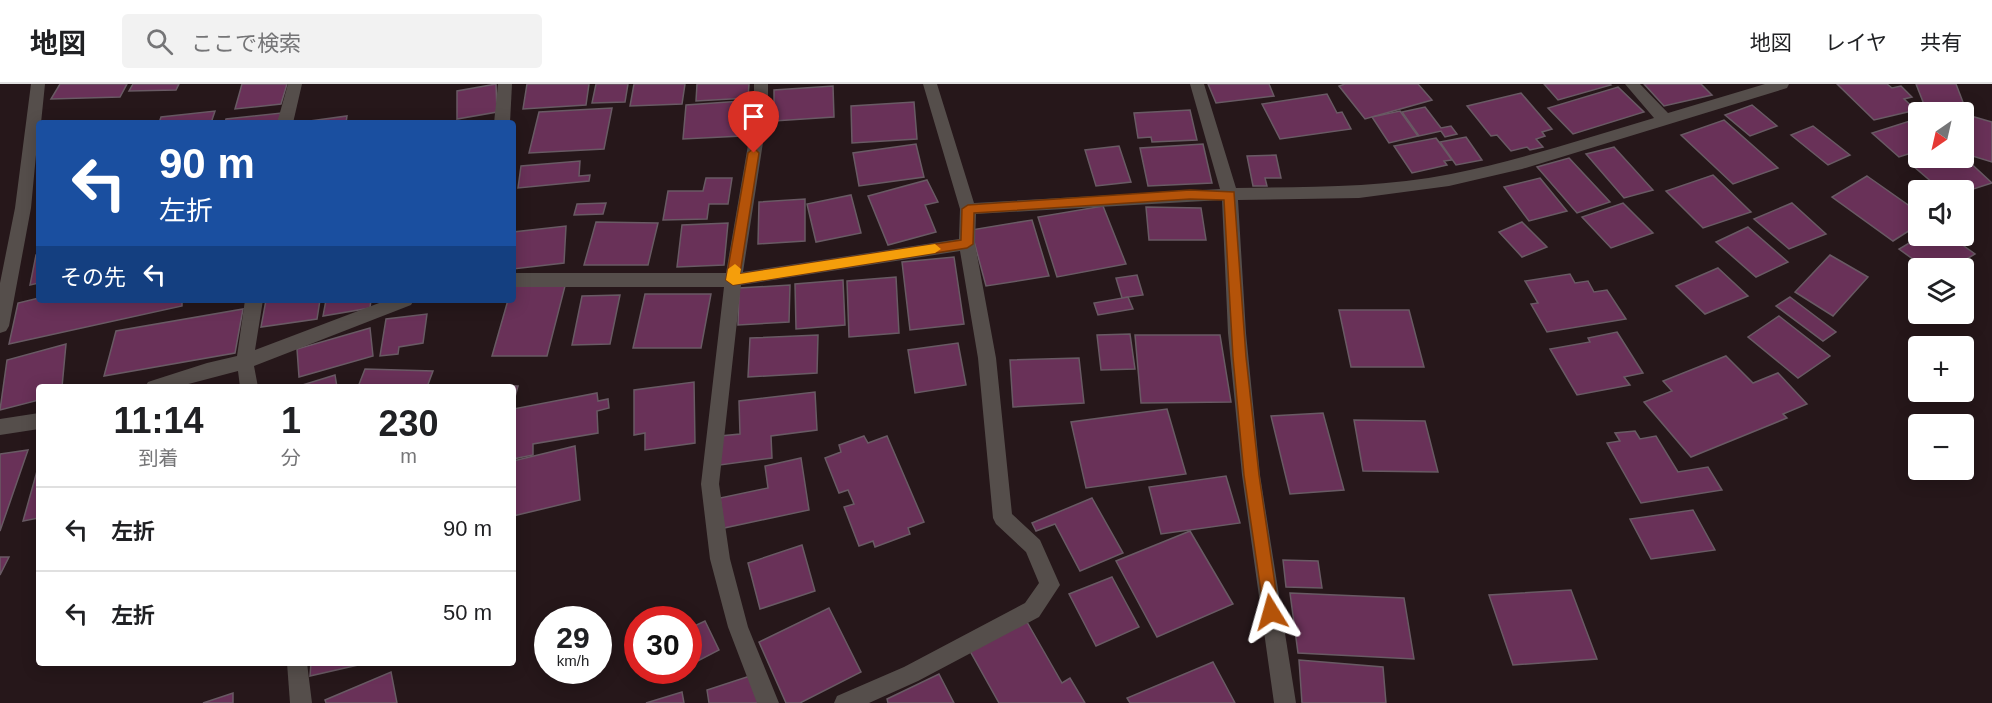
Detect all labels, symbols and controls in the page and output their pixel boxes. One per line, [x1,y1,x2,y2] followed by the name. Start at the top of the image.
[122,14,542,68] search box
[143,25,176,58] icon: search
[30,28,86,59] text: 地図
[191,31,301,56] text: ここで検索
[1750,31,1792,54] text: 地図
[1825,31,1887,54] text: レイヤ
[1920,31,1962,54] text: 共有
[728,91,779,153] pin
[737,100,770,133] icon: arrive
[1908,102,1974,168] north arrow
[1908,102,1974,480] map controls
[159,140,255,187] text: 90 m
[60,144,138,222] icon: left
[1908,180,1974,246] button: sound
[159,196,213,226] text: 左折
[138,258,171,291] icon: left
[1908,258,1974,324] button: layers
[60,265,126,290] text: その先
[1908,336,1974,402] button: +
[113,400,204,441] text: 11:14
[281,400,301,441] text: 1
[378,403,439,444] text: 230
[1908,414,1974,480] button: −
[400,445,417,467] text: m
[138,447,178,469] text: 到着
[281,447,301,469] text: 分
[60,513,93,546] icon: left
[443,516,492,541] text: 90 m
[111,519,155,544] text: 左折
[1239,580,1303,644] position arrow
[60,597,93,630] icon: left
[443,600,492,625] text: 50 m
[111,603,155,628] text: 左折
[624,606,702,684] speed limit sign: 30
[556,621,590,654] text: 29
[557,652,589,669] text: km/h

